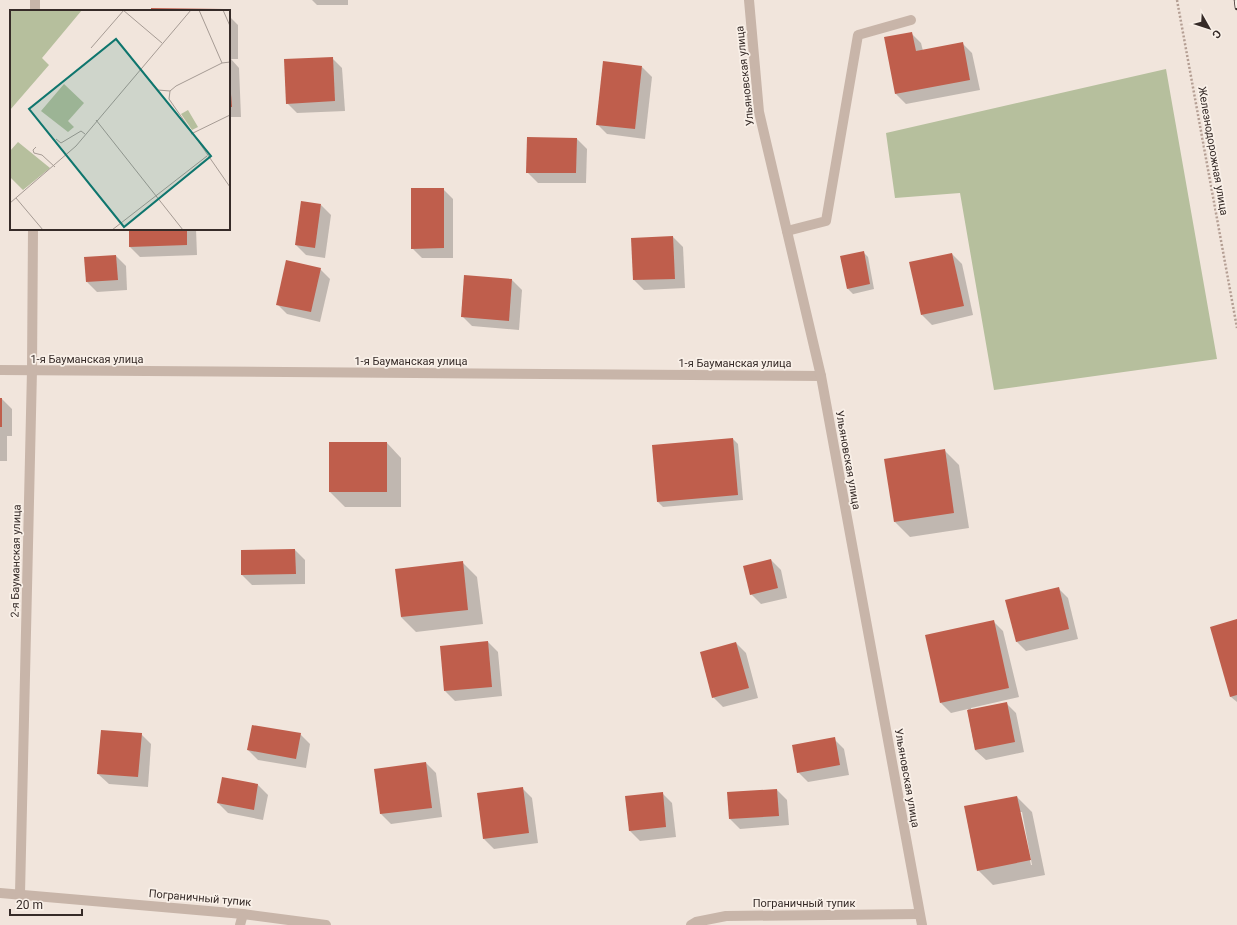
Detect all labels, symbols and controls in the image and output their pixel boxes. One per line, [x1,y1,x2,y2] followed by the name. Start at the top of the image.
[1189,8,1229,48] north arrow
[10,10,230,230] inset map
[733,25,757,127] street label: Ульяновская улица
[1209,27,1224,41] text: С
[1195,86,1231,216] street label: Железнодорожная улица
[30,353,144,366] street label: 1-я Бауманская улица
[354,355,468,368] street label: 1-я Бауманская улица
[678,357,792,370] street label: 1-я Бауманская улица
[833,409,863,511] street label: Ульяновская улица
[9,504,23,618] street label: 2-я Бауманская улица
[892,727,922,829] street label: Ульяновская улица
[148,887,252,909] street label: Пограничный тупик
[10,891,82,917] scale bar
[753,897,855,910] street label: Пограничный тупик
[16,898,43,912] text: 20 m

